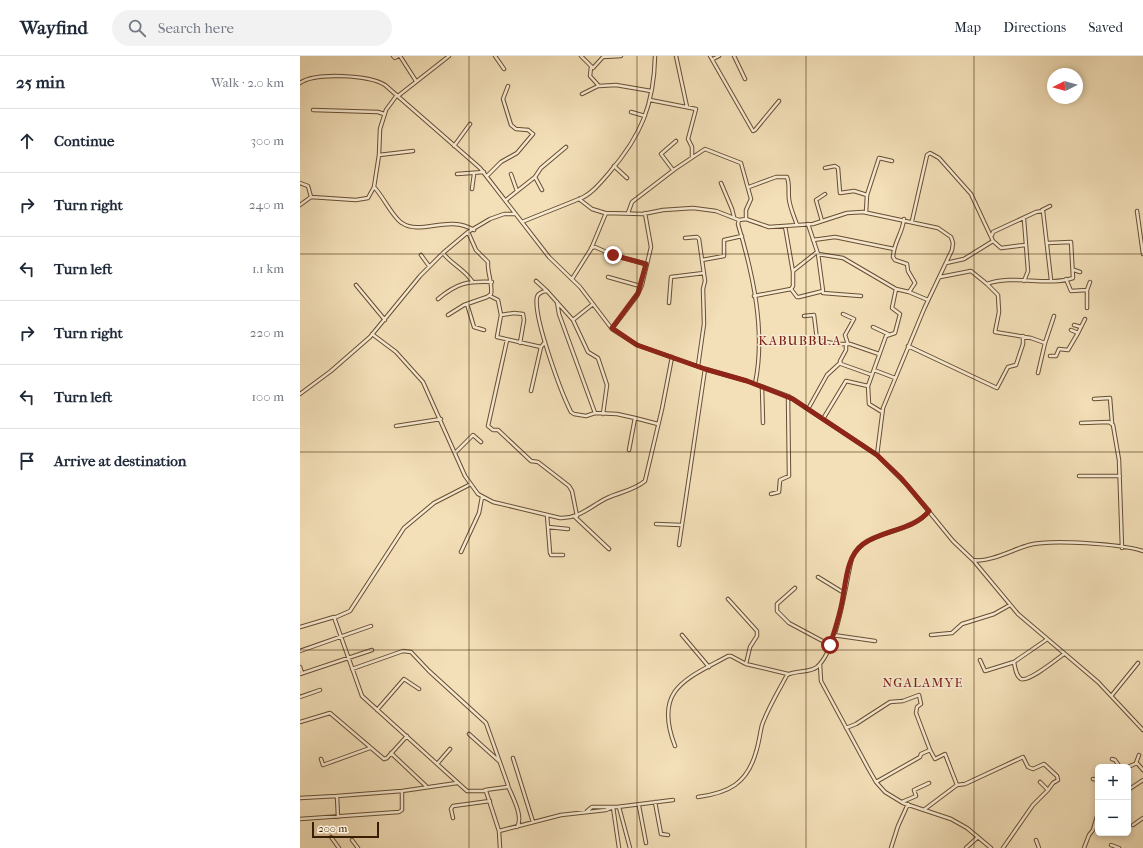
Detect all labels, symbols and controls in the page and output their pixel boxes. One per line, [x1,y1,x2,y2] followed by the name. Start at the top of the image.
[112,10,392,46] search box
[20,17,88,39] text: Wayfind
[126,17,148,39] icon: search
[158,19,234,37] text: Search here
[954,19,981,36] text: Map
[1003,19,1066,36] text: Directions
[1088,19,1123,36] text: Saved
[1047,68,1083,104] north arrow
[16,72,65,92] text: 25 min
[211,75,284,90] text: Walk · 2.0 km
[16,130,38,152] icon: ahead
[54,132,114,150] text: Continue
[251,133,284,148] text: 300 m
[16,194,38,216] icon: right
[54,196,123,214] text: Turn right
[249,197,284,212] text: 240 m
[604,246,622,264] route end
[16,258,38,280] icon: left
[54,260,112,278] text: Turn left
[252,261,284,276] text: 1.1 km
[16,322,38,344] icon: right
[54,324,123,342] text: Turn right
[250,325,284,340] text: 220 m
[758,333,842,348] district label: KABUBBU A
[16,386,38,408] icon: left
[54,388,112,406] text: Turn left
[251,389,284,404] text: 100 m
[16,450,38,472] icon: arrive
[54,452,186,470] text: Arrive at destination
[821,636,839,654] route start
[883,675,963,690] district label: NGALAMYE
[1095,764,1131,836] map controls
[1095,764,1131,800] button: +
[1095,800,1131,836] button: −
[312,820,379,839] scale bar
[318,822,347,835] text: 200 m

